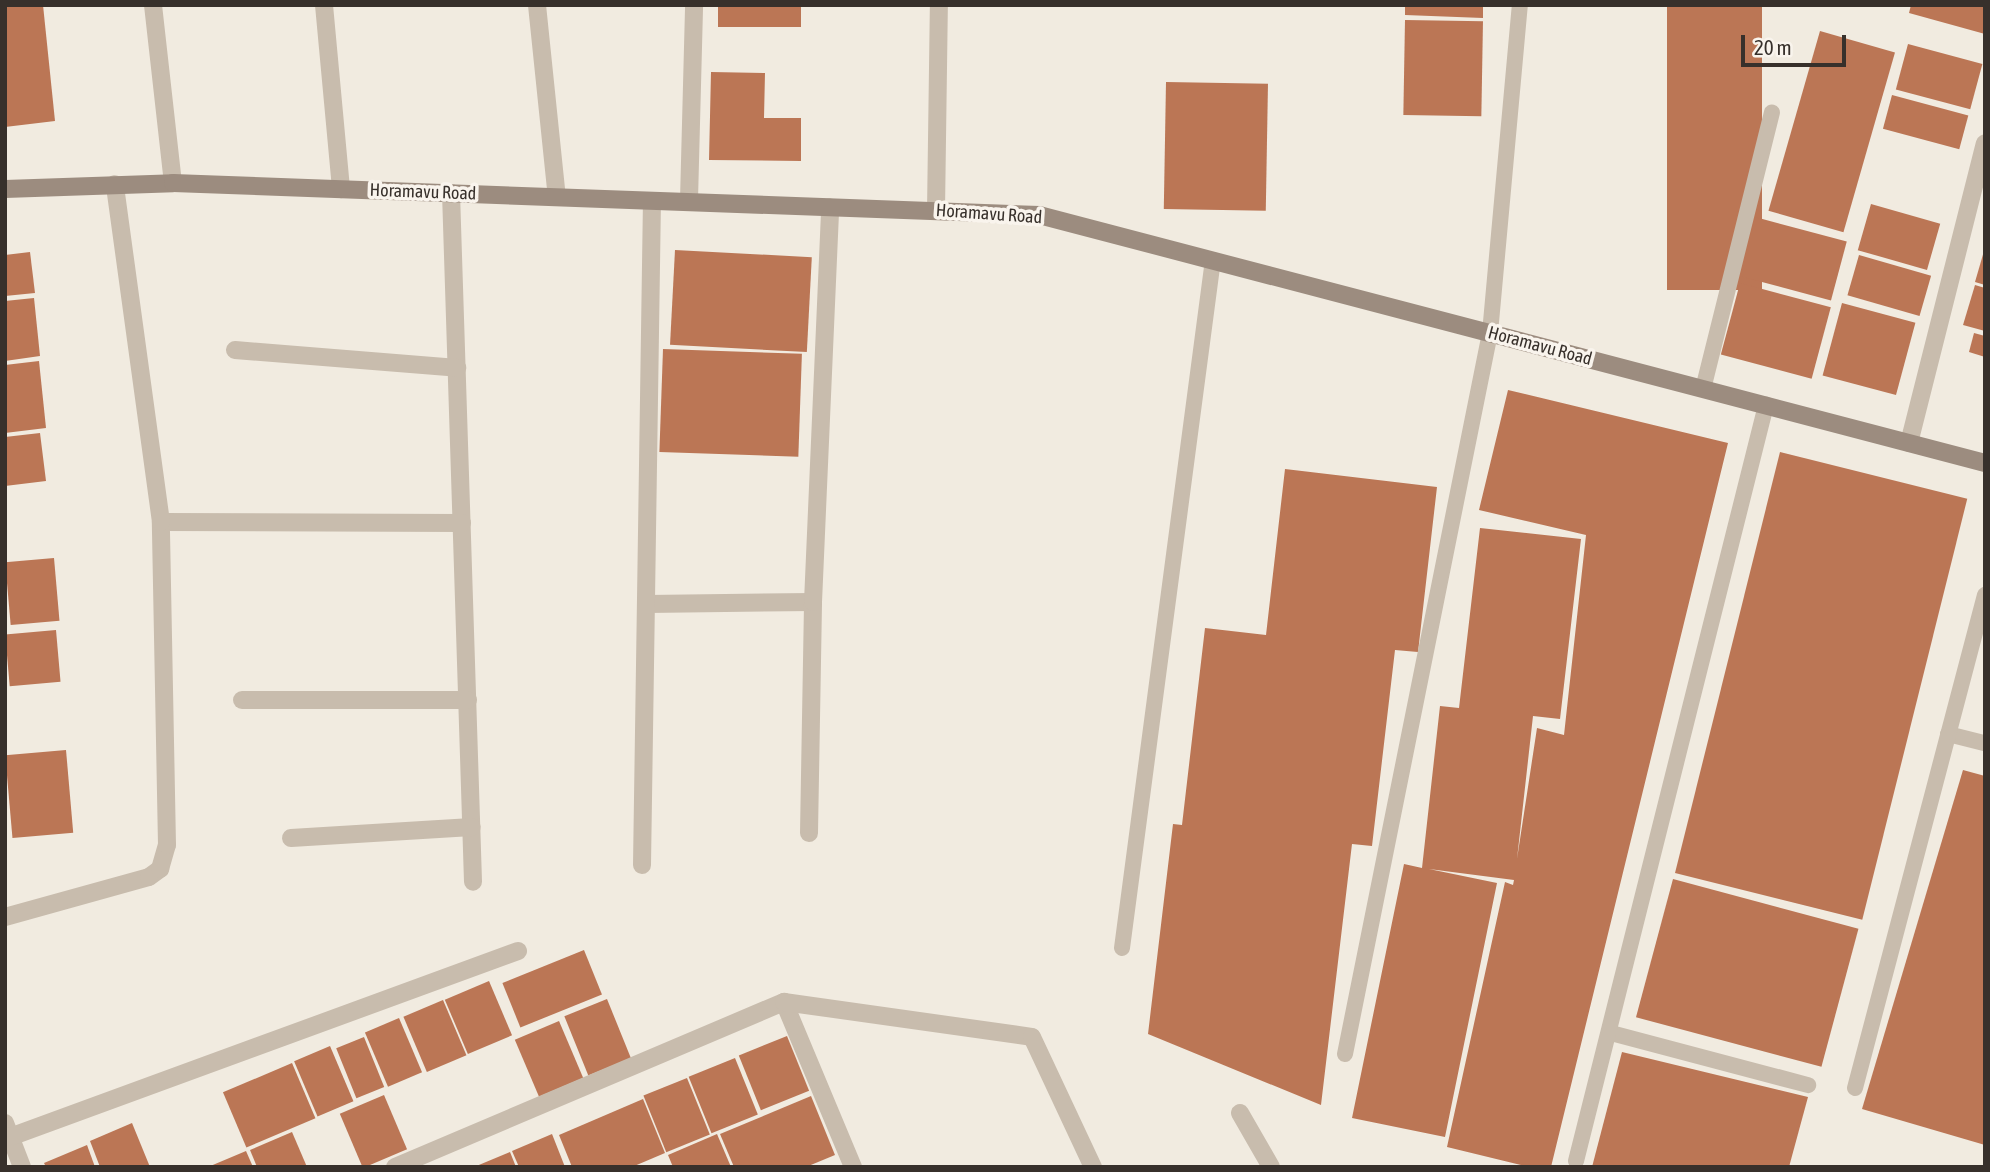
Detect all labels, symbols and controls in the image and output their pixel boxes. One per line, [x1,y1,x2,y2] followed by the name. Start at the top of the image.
[1745,21,1850,65] scale bar
[1754,35,1792,59] text: 20 m
[369,179,477,205] street label: Horamavu Road
[935,200,1043,228] street label: Horamavu Road
[1486,322,1594,370] street label: Horamavu Road

